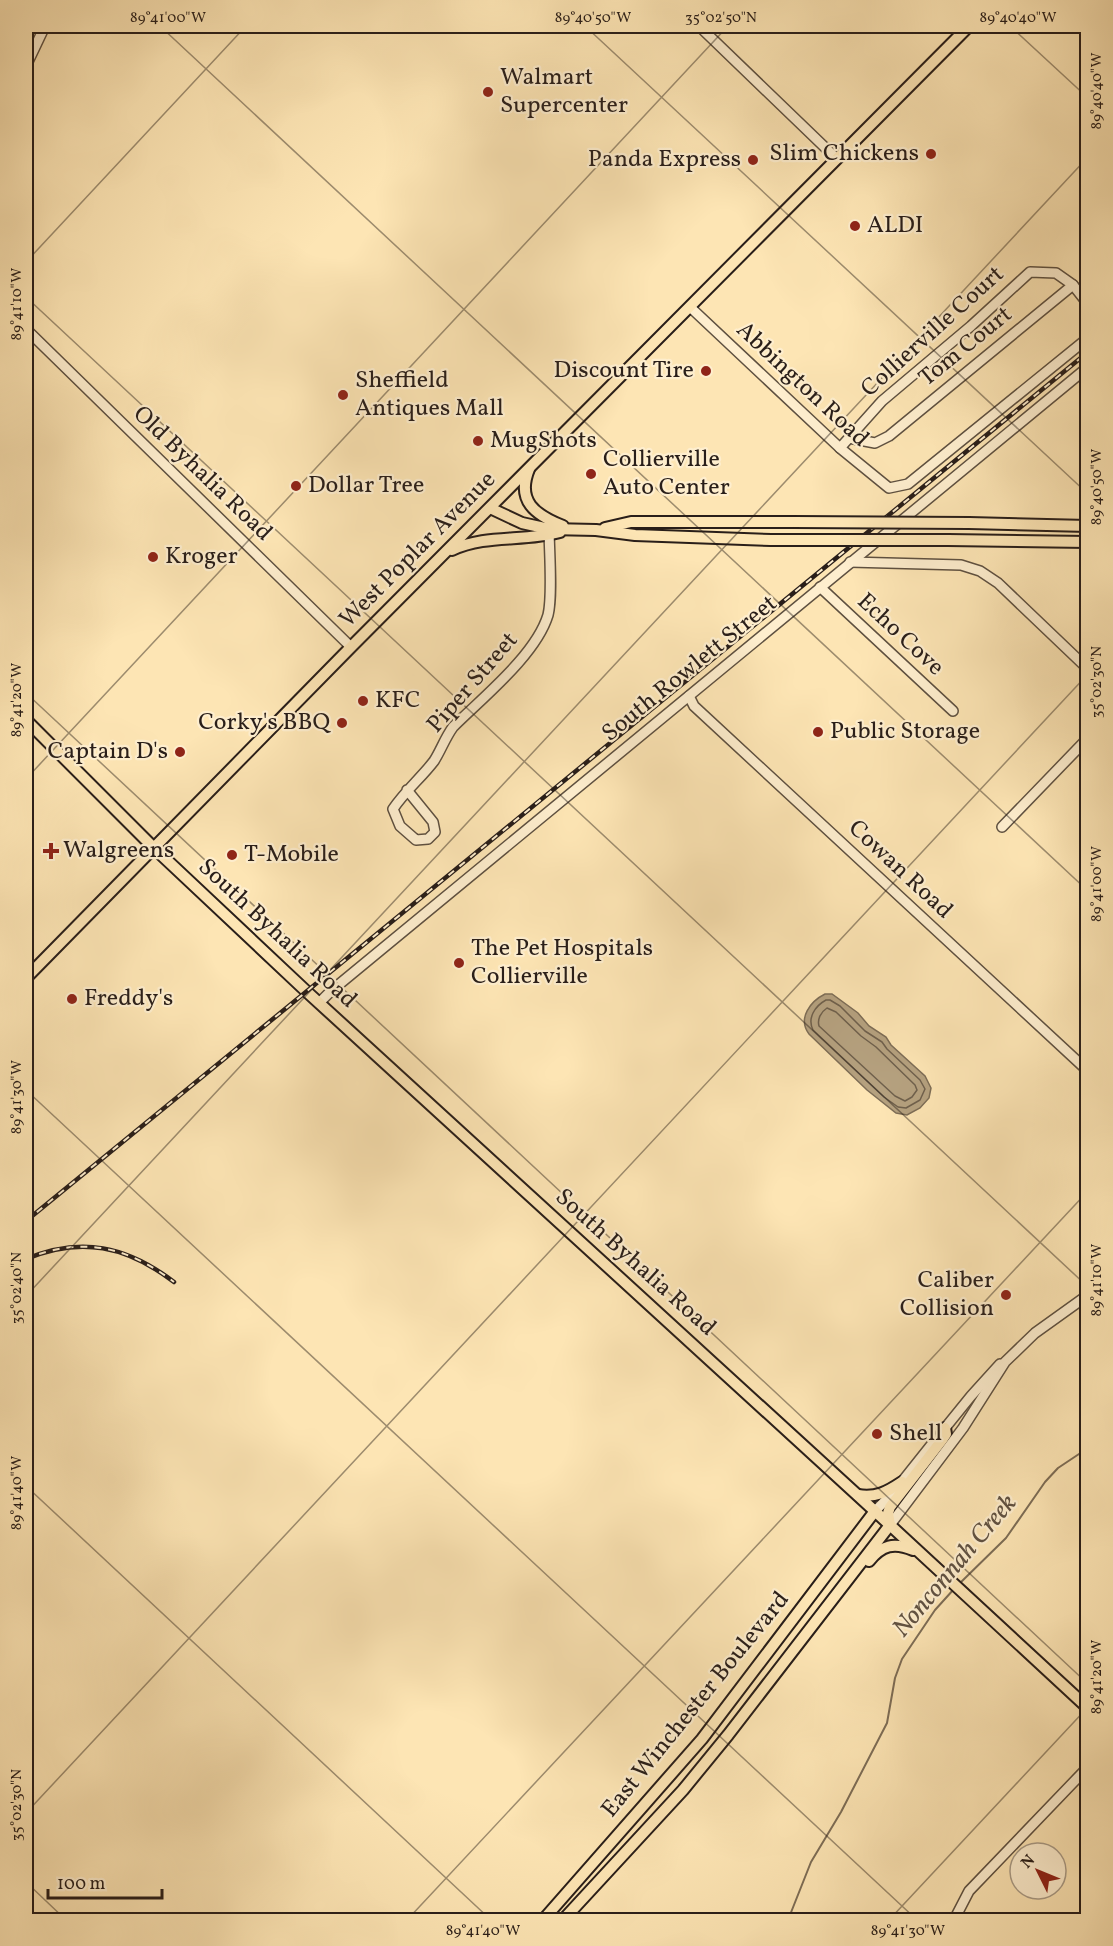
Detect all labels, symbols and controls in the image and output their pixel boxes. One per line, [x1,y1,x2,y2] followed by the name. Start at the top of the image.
[130,8,206,29] text: 89°41'00"W
[555,8,631,29] text: 89°40'50"W
[685,8,757,29] text: 35°02'50"N
[980,8,1056,29] text: 89°40'40"W
[1087,53,1108,129] text: 89°40'40"W
[500,61,628,123] place label: Walmart Supercenter
[481,85,495,99] marker: Walmart Supercenter
[769,137,919,171] place label: Slim Chickens
[588,143,741,177] place label: Panda Express
[924,147,938,161] marker: Slim Chickens
[746,153,760,167] marker: Panda Express
[867,209,923,243] place label: ALDI
[848,219,862,233] marker: ALDI
[854,258,1012,406] street label: Collierville Court
[7,268,28,340] text: 89°41'10"W
[912,299,1020,395] street label: Tom Court
[728,314,876,456] street label: Abbington Road
[554,354,694,388] place label: Discount Tire
[355,364,504,426] place label: Sheffield Antiques Mall
[699,364,713,378] marker: Discount Tire
[336,388,350,402] marker: Sheffield Antiques Mall
[125,398,279,550] street label: Old Byhalia Road
[490,424,597,458] place label: MugShots
[471,434,485,448] marker: MugShots
[603,443,730,505] place label: Collierville Auto Center
[1087,449,1108,525] text: 89°40'50"W
[332,464,504,636] street label: West Poplar Avenue
[584,467,598,481] marker: Collierville Auto Center
[308,469,424,503] place label: Dollar Tree
[289,479,303,493] marker: Dollar Tree
[165,540,238,574] place label: Kroger
[146,550,160,564] marker: Kroger
[849,586,951,684] street label: Echo Cove
[595,588,785,750] street label: South Rowlett Street
[419,625,527,741] street label: Piper Street
[1087,646,1108,718] text: 35°02'30"N
[7,663,28,737] text: 89°41'20"W
[375,684,420,718] place label: KFC
[356,694,370,708] marker: KFC
[198,706,331,740] place label: Corky's BBQ
[830,715,980,749] place label: Public Storage
[335,716,349,730] marker: Corky's BBQ
[811,725,825,739] marker: Public Storage
[48,735,168,769] place label: Captain D's
[173,745,187,759] marker: Captain D's
[840,813,960,927] street label: Cowan Road
[63,834,174,868] place label: Walgreens
[244,838,339,872] place label: T-Mobile
[44,844,58,858] marker: Walgreens
[1087,846,1108,922] text: 89°41'00"W
[225,848,239,862] marker: T-Mobile
[190,851,364,1017] street label: South Byhalia Road
[471,932,653,994] place label: The Pet Hospitals Collierville
[452,956,466,970] marker: The Pet Hospitals Collierville
[84,982,173,1016] place label: Freddy's
[65,992,79,1006] marker: Freddy's
[7,1060,28,1134] text: 89°41'30"W
[547,1181,723,1345] street label: South Byhalia Road
[1087,1244,1108,1316] text: 89°41'10"W
[7,1252,28,1324] text: 35°02'40"N
[900,1264,994,1326] place label: Caliber Collision
[999,1288,1013,1302] marker: Caliber Collision
[889,1417,942,1451] place label: Shell
[870,1427,884,1441] marker: Shell
[7,1456,28,1530] text: 89°41'40"W
[884,1487,1026,1645] water label: Nonconnah Creek
[594,1585,798,1825] street label: East Winchester Boulevard
[1087,1640,1108,1714] text: 89°41'20"W
[7,1769,28,1841] text: 35°02'30"N
[1008,1841,1068,1901] north arrow
[1016,1850,1041,1874] text: N
[48,1862,162,1900] scale bar
[57,1872,106,1897] text: 100 m
[446,1921,520,1942] text: 89°41'40"W
[871,1921,945,1942] text: 89°41'30"W

